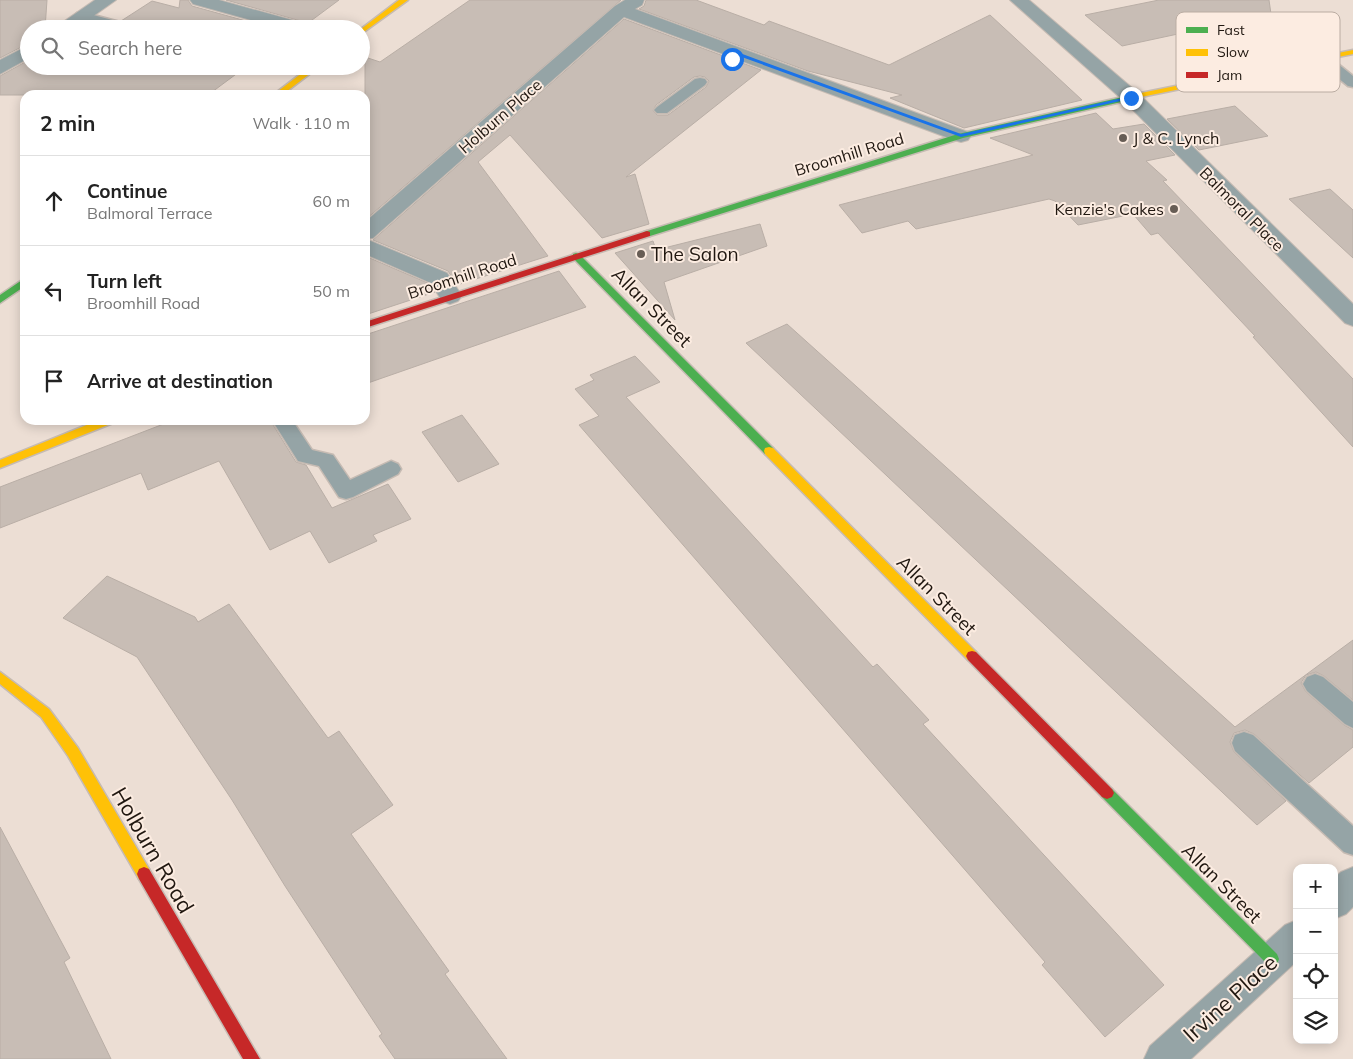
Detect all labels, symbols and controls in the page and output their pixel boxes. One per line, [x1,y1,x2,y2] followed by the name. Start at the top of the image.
[1176,12,1340,92] legend
[20,20,370,75] search box
[1217,21,1245,39] text: Fast
[38,34,66,62] icon: search
[78,36,182,60] text: Search here
[1217,43,1249,61] text: Slow
[721,48,744,71] route start
[1217,66,1242,84] text: Jam
[454,74,546,158] street label: Holburn Place
[1120,87,1143,110] route end
[40,110,95,136] text: 2 min
[252,113,350,133] text: Walk · 110 m
[792,128,906,180] street label: Broomhill Road
[1133,128,1220,148] place label: J & C. Lynch
[1117,132,1129,144] marker: J & C. Lynch
[1196,163,1288,255] street label: Balmoral Place
[87,179,167,203] text: Continue
[40,187,68,215] icon: ahead
[313,191,350,211] text: 60 m
[1055,199,1164,219] place label: Kenzie's Cakes
[87,203,213,223] text: Balmoral Terrace
[1168,203,1180,215] marker: Kenzie's Cakes
[651,242,739,266] place label: The Salon
[635,248,647,260] marker: The Salon
[405,249,519,303] street label: Broomhill Road
[607,262,697,352] street label: Allan Street
[87,269,162,293] text: Turn left
[40,277,68,305] icon: left
[313,281,350,301] text: 50 m
[87,293,200,313] text: Broomhill Road
[40,367,68,395] icon: arrive
[87,369,273,393] text: Arrive at destination
[892,550,982,640] street label: Allan Street
[106,782,200,918] street label: Holburn Road
[1177,838,1267,928] street label: Allan Street
[1293,864,1338,1044] map controls
[1293,864,1338,909] button: +
[1293,909,1338,954] button: −
[1177,948,1283,1048] street label: Irvine Place
[1293,954,1338,999] button: locate
[1293,999,1338,1044] button: layers

